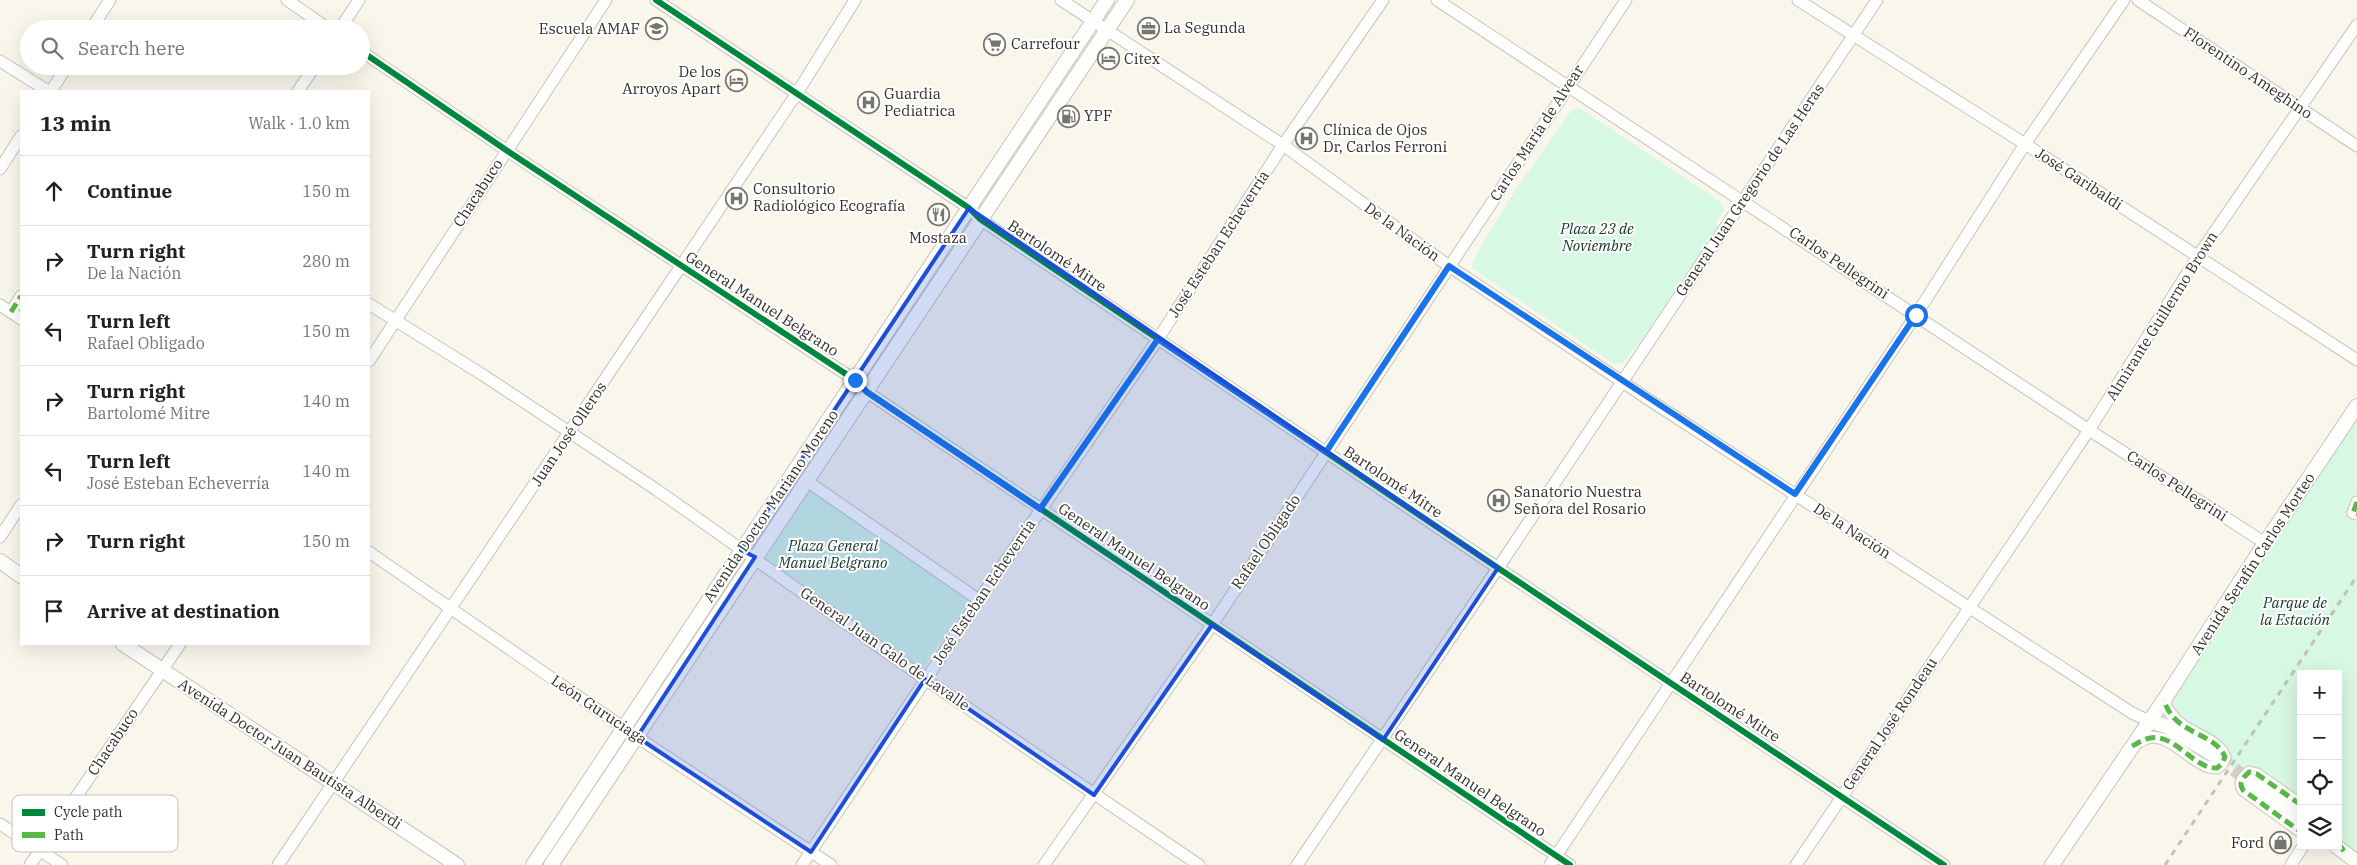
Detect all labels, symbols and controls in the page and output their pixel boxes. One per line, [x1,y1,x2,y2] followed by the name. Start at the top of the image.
[1136,16,1160,40] office icon: La Segunda
[644,17,668,41] school or university icon: Escuela AMAF
[1164,18,1246,37] place label: La Segunda
[539,19,640,38] place label: Escuela AMAF
[20,20,370,75] search box
[2180,22,2316,123] street label: Florentino Ameghino
[983,32,1007,56] supermarket icon: Carrefour
[38,34,66,62] icon: search
[1011,34,1080,53] place label: Carrefour
[78,36,185,60] text: Search here
[1096,47,1120,71] hotel icon: Citex
[1124,49,1160,68] place label: Citex
[1485,61,1588,204] street label: Carlos María de Alvear
[622,62,721,98] place label: De los Arroyos Apart
[725,69,749,93] hotel icon: De los Arroyos Apart
[1671,80,1828,300] street label: General Juan Gregorio de Las Heras
[884,84,956,120] place label: Guardia Pediatrica
[856,91,880,115] hospital icon: Guardia Pediatrica
[1056,104,1080,128] fuel station icon: YPF
[1084,106,1112,125] place label: YPF
[40,109,111,137] text: 13 min
[248,113,350,133] text: Walk · 1.0 km
[1323,120,1448,156] place label: Clínica de Ojos Dr, Carlos Ferroni
[1295,127,1319,151] hospital icon: Clínica de Ojos Dr, Carlos Ferroni
[2032,143,2127,214] street label: José Garibaldi
[449,155,507,230] street label: Chacabuco
[1164,167,1273,321] street label: José Esteban Echeverría
[40,177,68,205] icon: ahead
[87,179,172,203] text: Continue
[753,179,905,215] place label: Consultorio Radiológico Ecografía
[302,181,350,201] text: 150 m
[725,186,749,210] hospital icon: Consultorio Radiológico Ecografía
[1361,198,1444,266] street label: De la Nación
[926,203,950,227] restaurant icon: Mostaza
[1004,215,1110,296] street label: Bartolomé Mitre
[1559,219,1634,255] park label: Plaza 23 de Noviembre
[1786,222,1893,303] street label: Carlos Pellegrini
[2102,227,2222,404] street label: Almirante Guillermo Brown
[909,228,967,247] place label: Mostaza
[87,239,185,263] text: Turn right
[40,247,68,275] icon: right
[682,247,843,360] street label: General Manuel Belgrano
[302,251,350,271] text: 280 m
[87,263,181,283] text: De la Nación
[1905,304,1928,327] route start
[87,309,170,333] text: Turn left
[40,317,68,345] icon: left
[302,321,350,341] text: 150 m
[87,333,205,353] text: Rafael Obligado
[844,369,867,392] route end
[527,378,610,489] street label: Juan José Olleros
[87,379,185,403] text: Turn right
[40,387,68,415] icon: right
[302,391,350,411] text: 140 m
[87,403,210,423] text: Bartolomé Mitre
[699,406,842,606] street label: Avenida Doctor Mariano Moreno
[1340,441,1446,522] street label: Bartolomé Mitre
[2123,446,2231,525] street label: Carlos Pellegrini
[87,449,170,473] text: Turn left
[40,457,68,485] icon: left
[302,461,350,481] text: 140 m
[2186,469,2319,659] street label: Avenida Serafín Carlos Morteo
[87,473,270,493] text: José Esteban Echeverría
[1514,482,1646,518] place label: Sanatorio Nuestra Señora del Rosario
[1486,489,1510,513] hospital icon: Sanatorio Nuestra Señora del Rosario
[1227,491,1304,593] street label: Rafael Obligado
[1810,498,1895,563] street label: De la Nación
[1055,499,1214,615] street label: General Manuel Belgrano
[928,515,1039,668] street label: José Esteban Echeverría
[40,527,68,555] icon: right
[87,529,185,553] text: Turn right
[302,531,350,551] text: 150 m
[778,536,887,572] park label: Plaza General Manuel Belgrano
[797,583,974,715] street label: General Juan Galo de Lavalle
[2260,593,2331,629] park label: Parque de la Estación
[40,597,68,625] icon: arrive
[87,599,280,623] text: Arrive at destination
[1838,654,1941,794] street label: General José Rondeau
[1677,667,1784,746] street label: Bartolomé Mitre
[548,670,651,749] street label: León Guruciaga
[2297,670,2342,850] map controls
[2297,670,2342,715] button: +
[175,674,406,833] street label: Avenida Doctor Juan Bautista Alberdi
[83,704,142,779] street label: Chacabuco
[2297,715,2342,760] button: −
[1391,725,1550,841] street label: General Manuel Belgrano
[2297,760,2342,805] button: locate
[12,795,178,852] legend
[54,803,123,821] text: Cycle path
[2297,805,2342,850] button: layers
[54,826,84,844] text: Path
[2268,831,2292,855] shop icon: Ford
[2231,833,2264,852] place label: Ford

